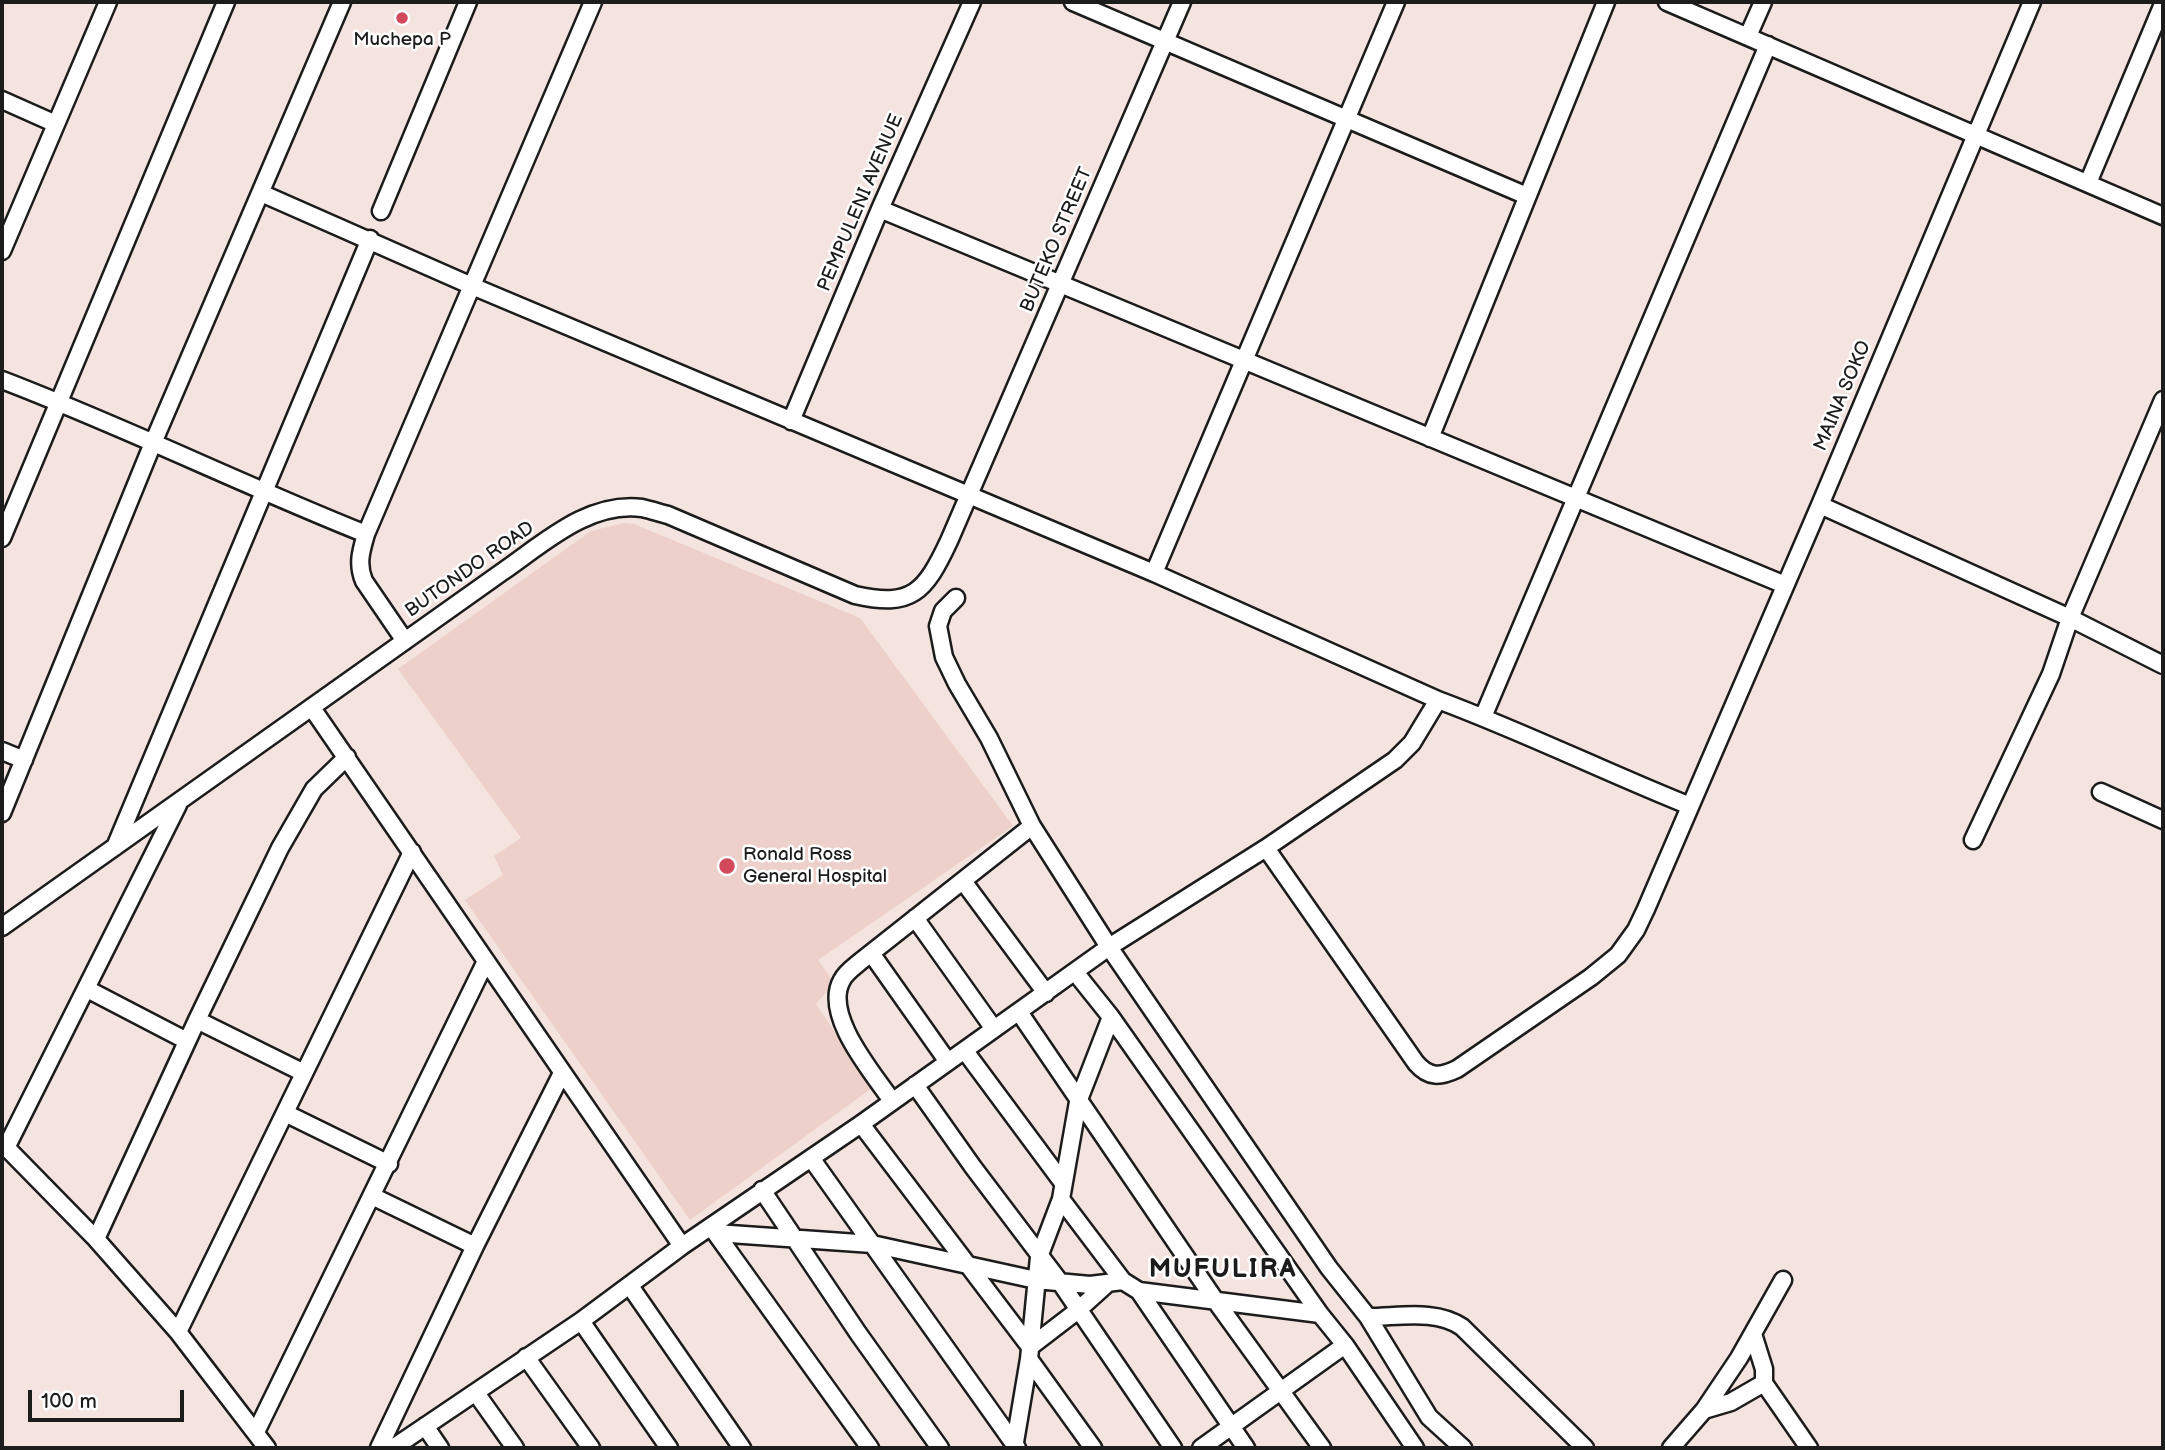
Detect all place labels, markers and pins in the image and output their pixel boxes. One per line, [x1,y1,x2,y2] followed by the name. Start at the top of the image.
[394,10,410,26] marker: Muchepa P
[353,29,451,51] place label: Muchepa P
[743,844,887,888] place label: Ronald Ross General Hospital
[717,856,737,876] marker: Ronald Ross General Hospital

